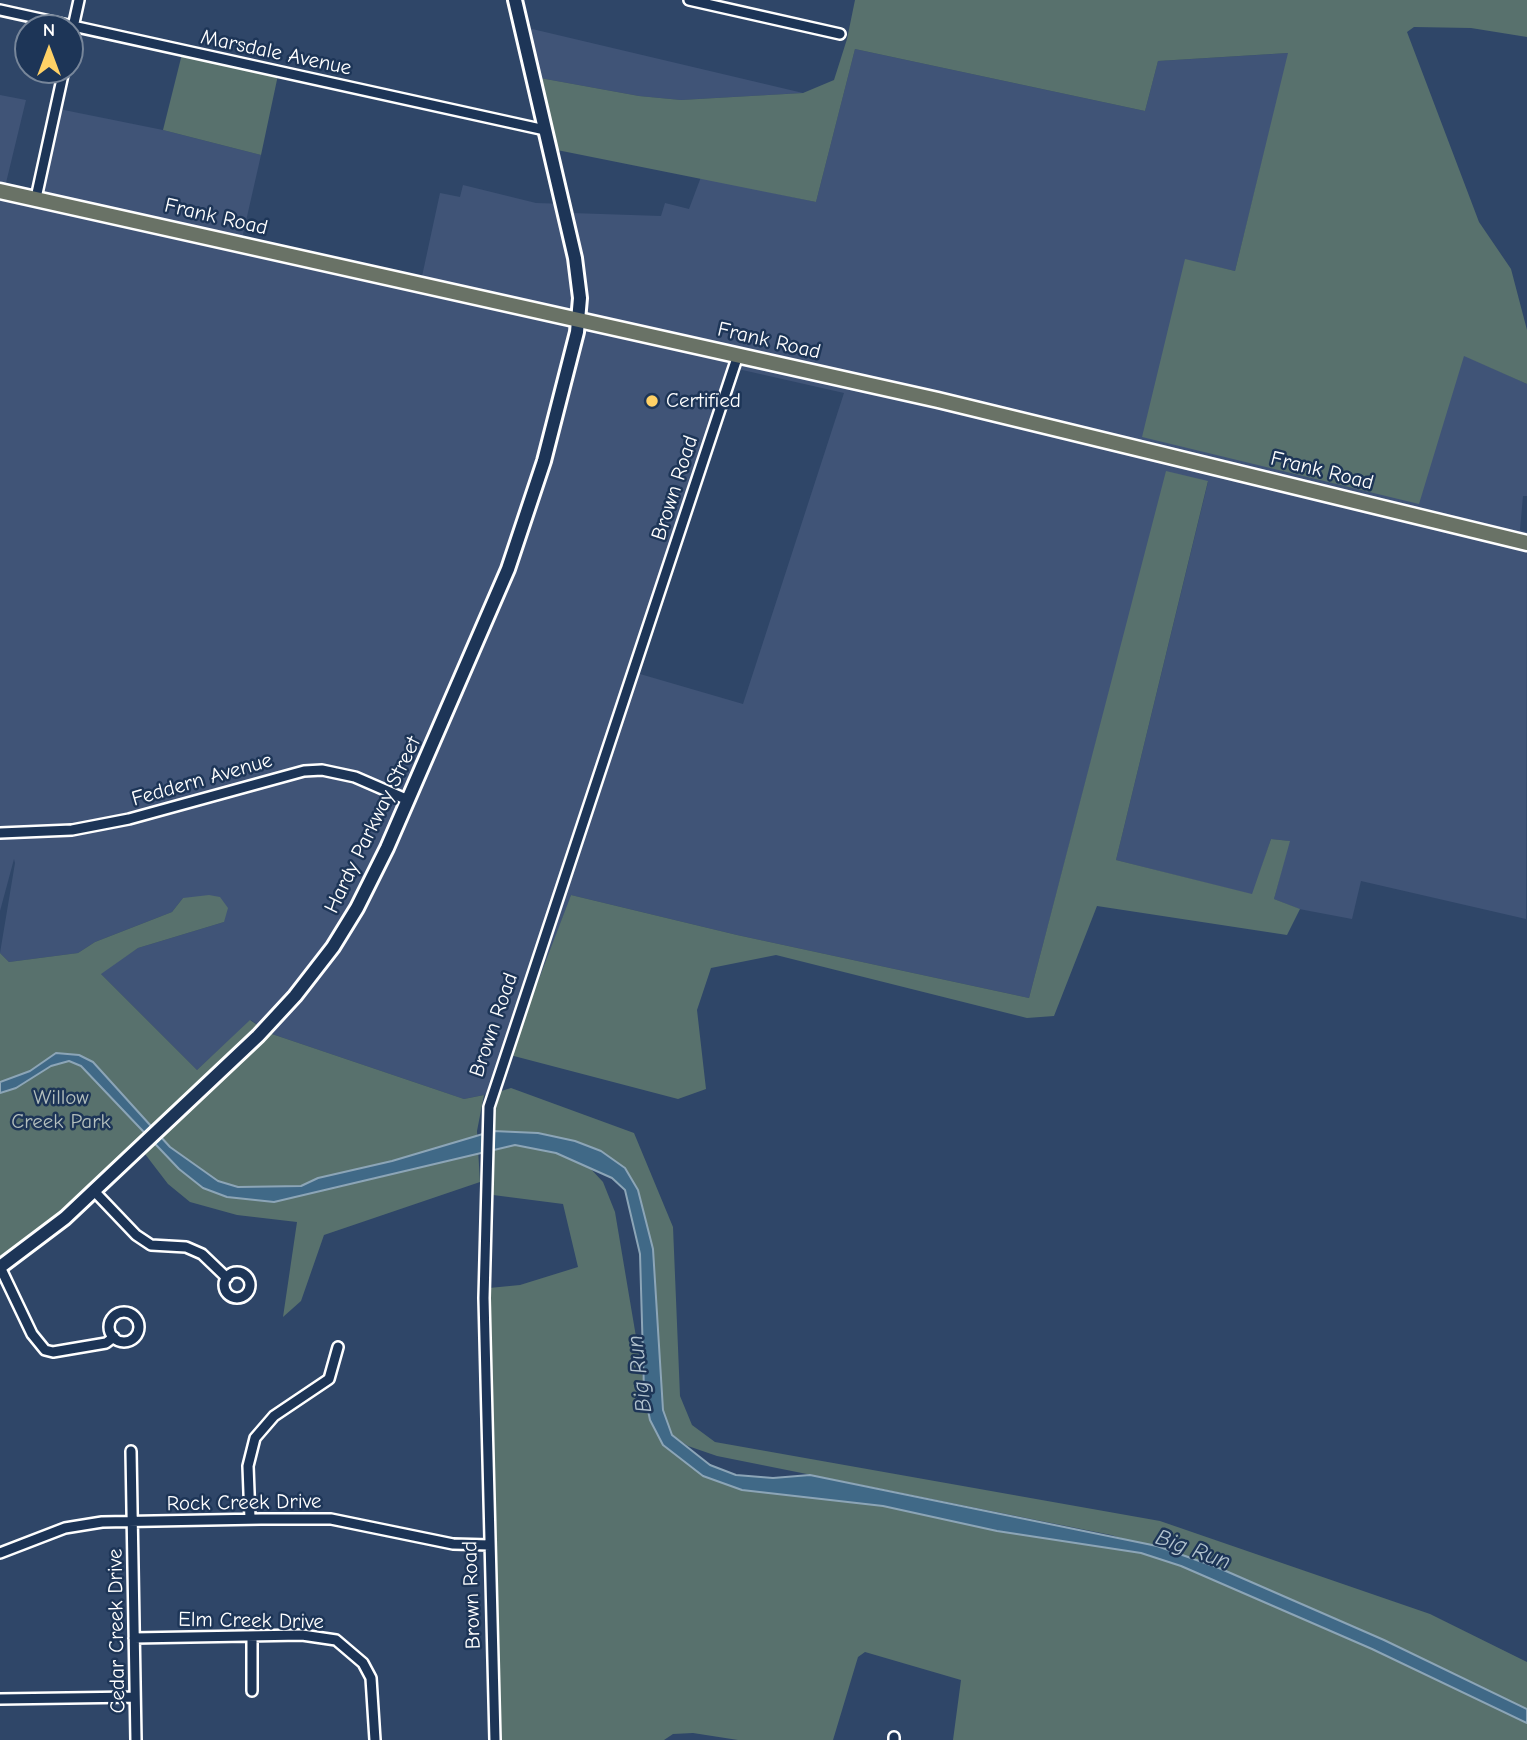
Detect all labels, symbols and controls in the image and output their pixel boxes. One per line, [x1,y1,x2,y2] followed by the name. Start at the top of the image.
[14,14,84,84] north arrow
[43,19,55,41] text: N
[198,25,354,81] street label: Marsdale Avenue
[162,193,270,241] street label: Frank Road
[715,317,823,365] street label: Frank Road
[666,388,741,414] place label: Certified
[644,393,660,409] marker: Certified
[646,433,704,543] street label: Brown Road
[1268,446,1376,496] street label: Frank Road
[319,733,427,917] street label: Hardy Parkway Street
[129,748,275,812] street label: Feddern Avenue
[464,970,524,1080] street label: Brown Road
[11,1085,111,1135] park label: Willow Creek Park
[622,1334,658,1414] water label: Big Run
[166,1489,322,1517] street label: Rock Creek Drive
[1152,1524,1234,1576] water label: Big Run
[458,1540,486,1650] street label: Brown Road
[103,1548,131,1714] street label: Cedar Creek Drive
[178,1607,324,1635] street label: Elm Creek Drive

